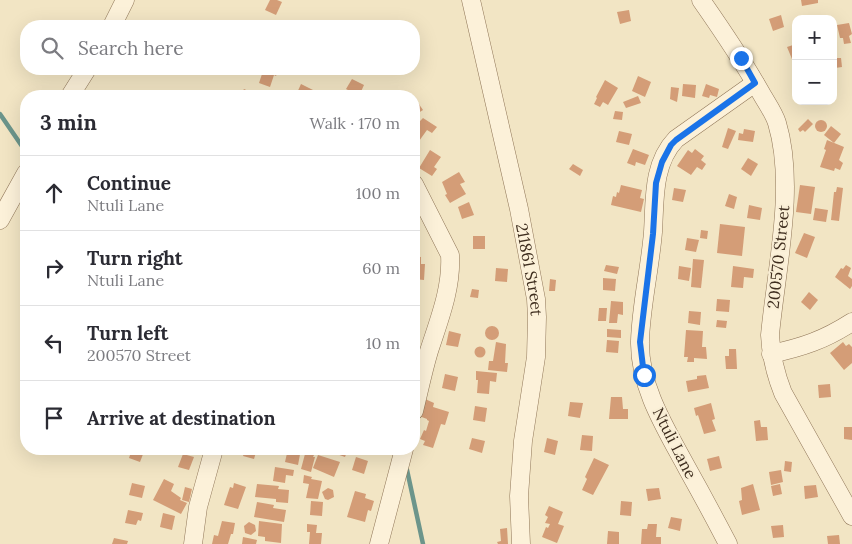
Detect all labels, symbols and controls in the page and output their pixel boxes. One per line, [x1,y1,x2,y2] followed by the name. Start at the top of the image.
[792,15,837,105] map controls
[792,15,837,60] button: +
[20,20,420,75] search box
[38,34,66,62] icon: search
[78,36,184,60] text: Search here
[730,47,753,70] route end
[792,60,837,105] button: −
[40,109,97,136] text: 3 min
[309,113,400,133] text: Walk · 170 m
[87,171,171,195] text: Continue
[40,179,68,207] icon: ahead
[356,183,400,203] text: 100 m
[87,195,164,215] text: Ntuli Lane
[763,203,793,310] street label: 200570 Street
[512,221,547,317] street label: 211861 Street
[87,246,183,270] text: Turn right
[40,254,68,282] icon: right
[362,258,400,278] text: 60 m
[87,270,164,290] text: Ntuli Lane
[87,321,168,345] text: Turn left
[40,329,68,357] icon: left
[366,333,400,353] text: 10 m
[87,345,191,365] text: 200570 Street
[633,364,656,387] route start
[40,404,68,432] icon: arrive
[649,404,702,482] street label: Ntuli Lane
[87,406,276,430] text: Arrive at destination

